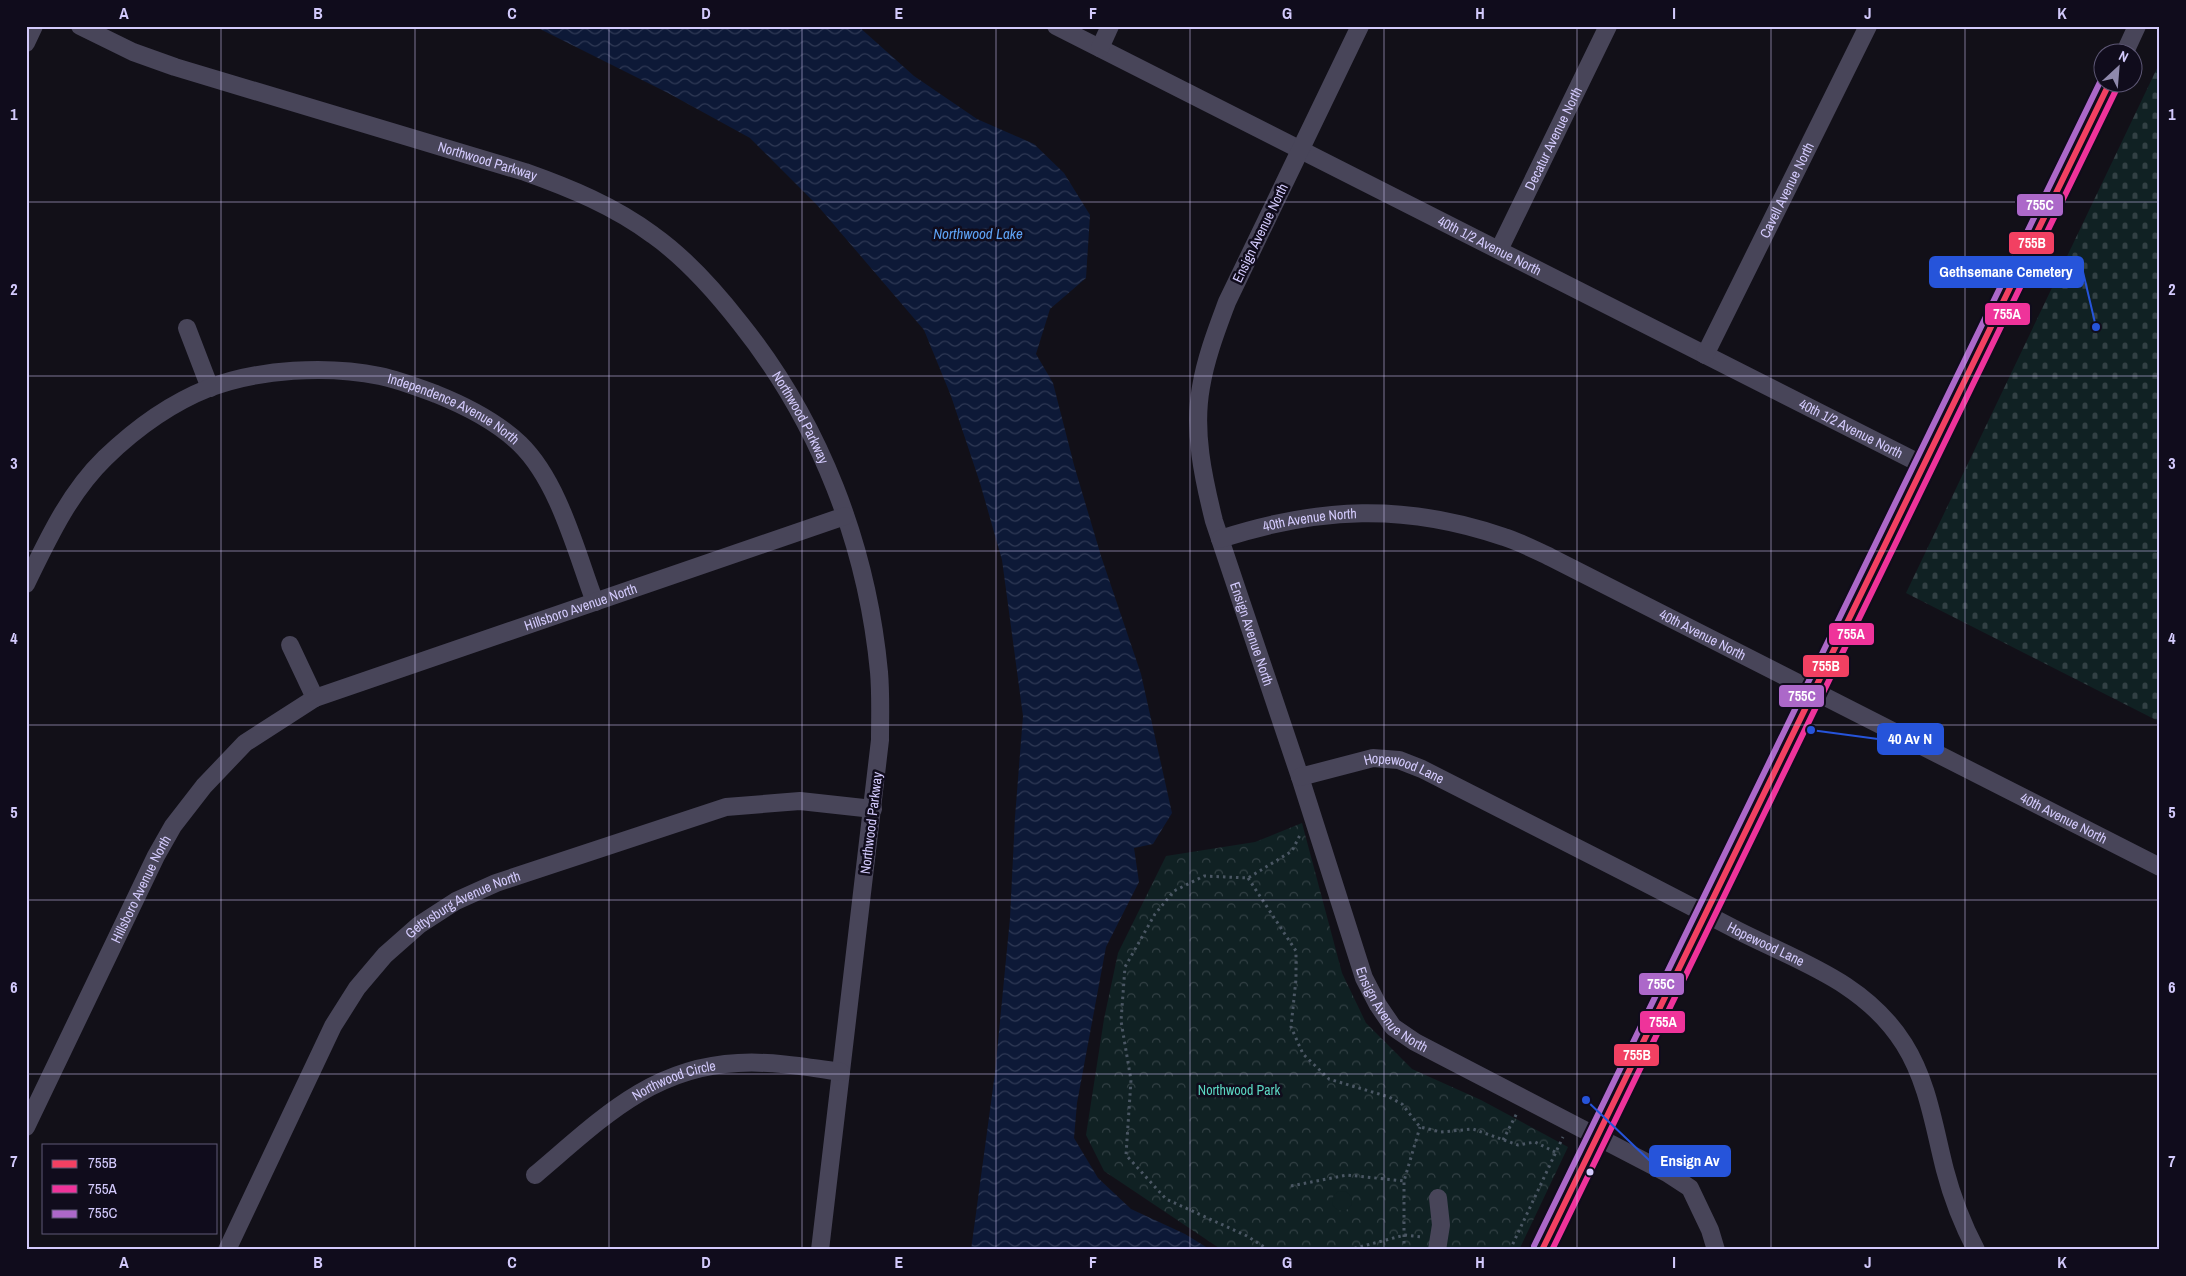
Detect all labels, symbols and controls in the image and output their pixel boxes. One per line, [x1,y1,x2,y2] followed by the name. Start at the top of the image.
[119,2,129,24] text: A
[313,2,323,24] text: B
[507,2,517,24] text: C
[701,2,711,24] text: D
[895,2,904,24] text: E
[1089,2,1097,24] text: F
[1282,2,1292,24] text: G
[1475,2,1485,24] text: H
[1672,2,1676,24] text: I
[1864,2,1872,24] text: J
[2057,2,2067,24] text: K
[2094,42,2144,92] north arrow
[2116,46,2131,66] text: N
[1520,84,1586,193] street label: Decatur Avenue North
[10,103,18,125] text: 1
[2168,103,2176,125] text: 1
[436,137,540,185] street label: Northwood Parkway
[1755,139,1818,241] street label: Cavell Avenue North
[1228,180,1292,286] street label: Ensign Avenue North
[2016,193,2064,217] line badge: 755C
[2026,196,2054,214] text: 755C
[1435,212,1545,279] street label: 40th 1/2 Avenue North
[933,223,1023,244] water label: Northwood Lake
[2008,231,2055,255] line badge: 755B
[2018,234,2046,252] text: 755B
[1930,257,2083,287] callout: Gethsemane Cemetery
[1939,261,2073,282] text: Gethsemane Cemetery
[10,278,18,300] text: 2
[2168,278,2176,300] text: 2
[1984,302,2031,326] line badge: 755A
[1993,305,2021,323] text: 755A
[768,368,833,467] street label: Northwood Parkway
[386,369,523,448] street label: Independence Avenue North
[1796,395,1906,462] street label: 40th 1/2 Avenue North
[10,452,18,474] text: 3
[2168,452,2176,474] text: 3
[1261,504,1357,535] street label: 40th Avenue North
[522,579,639,635] street label: Hillsboro Avenue North
[1226,579,1278,688] street label: Ensign Avenue North
[1656,605,1749,664] street label: 40th Avenue North
[1828,622,1875,646] line badge: 755A
[1837,625,1865,643] text: 755A
[10,627,18,649] text: 4
[2168,627,2176,649] text: 4
[1802,654,1850,678] line badge: 755B
[1812,657,1840,675] text: 755B
[1778,684,1825,708] line badge: 755C
[1788,687,1816,705] text: 755C
[1878,724,1943,754] callout: 40 Av N
[1888,728,1932,749] text: 40 Av N
[1362,749,1447,788] street label: Hopewood Lane
[856,771,886,875] street label: Northwood Parkway
[2017,789,2110,848] street label: 40th Avenue North
[10,801,18,823] text: 5
[2168,801,2176,823] text: 5
[107,832,175,946] street label: Hillsboro Avenue North
[401,867,523,942] street label: Gettysburg Avenue North
[1724,918,1808,970] street label: Hopewood Lane
[1352,965,1431,1056] street label: Ensign Avenue North
[1638,972,1685,996] line badge: 755C
[1647,975,1675,993] text: 755C
[10,976,18,998] text: 6
[2168,976,2176,998] text: 6
[1639,1010,1686,1034] line badge: 755A
[1649,1013,1677,1031] text: 755A
[1613,1043,1660,1067] line badge: 755B
[1623,1046,1651,1064] text: 755B
[628,1056,717,1104] street label: Northwood Circle
[1198,1081,1280,1099] park label: Northwood Park
[42,1144,218,1234] legend
[1650,1146,1730,1176] callout: Ensign Av
[10,1150,18,1172] text: 7
[1660,1150,1720,1171] text: Ensign Av
[2168,1150,2176,1172] text: 7
[88,1152,117,1173] text: 755B
[1585,1167,1595,1177] unlabelled marker
[88,1178,118,1199] text: 755A
[88,1202,118,1223] text: 755C
[119,1251,129,1273] text: A
[313,1251,323,1273] text: B
[507,1251,517,1273] text: C
[701,1251,711,1273] text: D
[895,1251,904,1273] text: E
[1089,1251,1097,1273] text: F
[1282,1251,1292,1273] text: G
[1475,1251,1485,1273] text: H
[1672,1251,1676,1273] text: I
[1864,1251,1872,1273] text: J
[2057,1251,2067,1273] text: K

